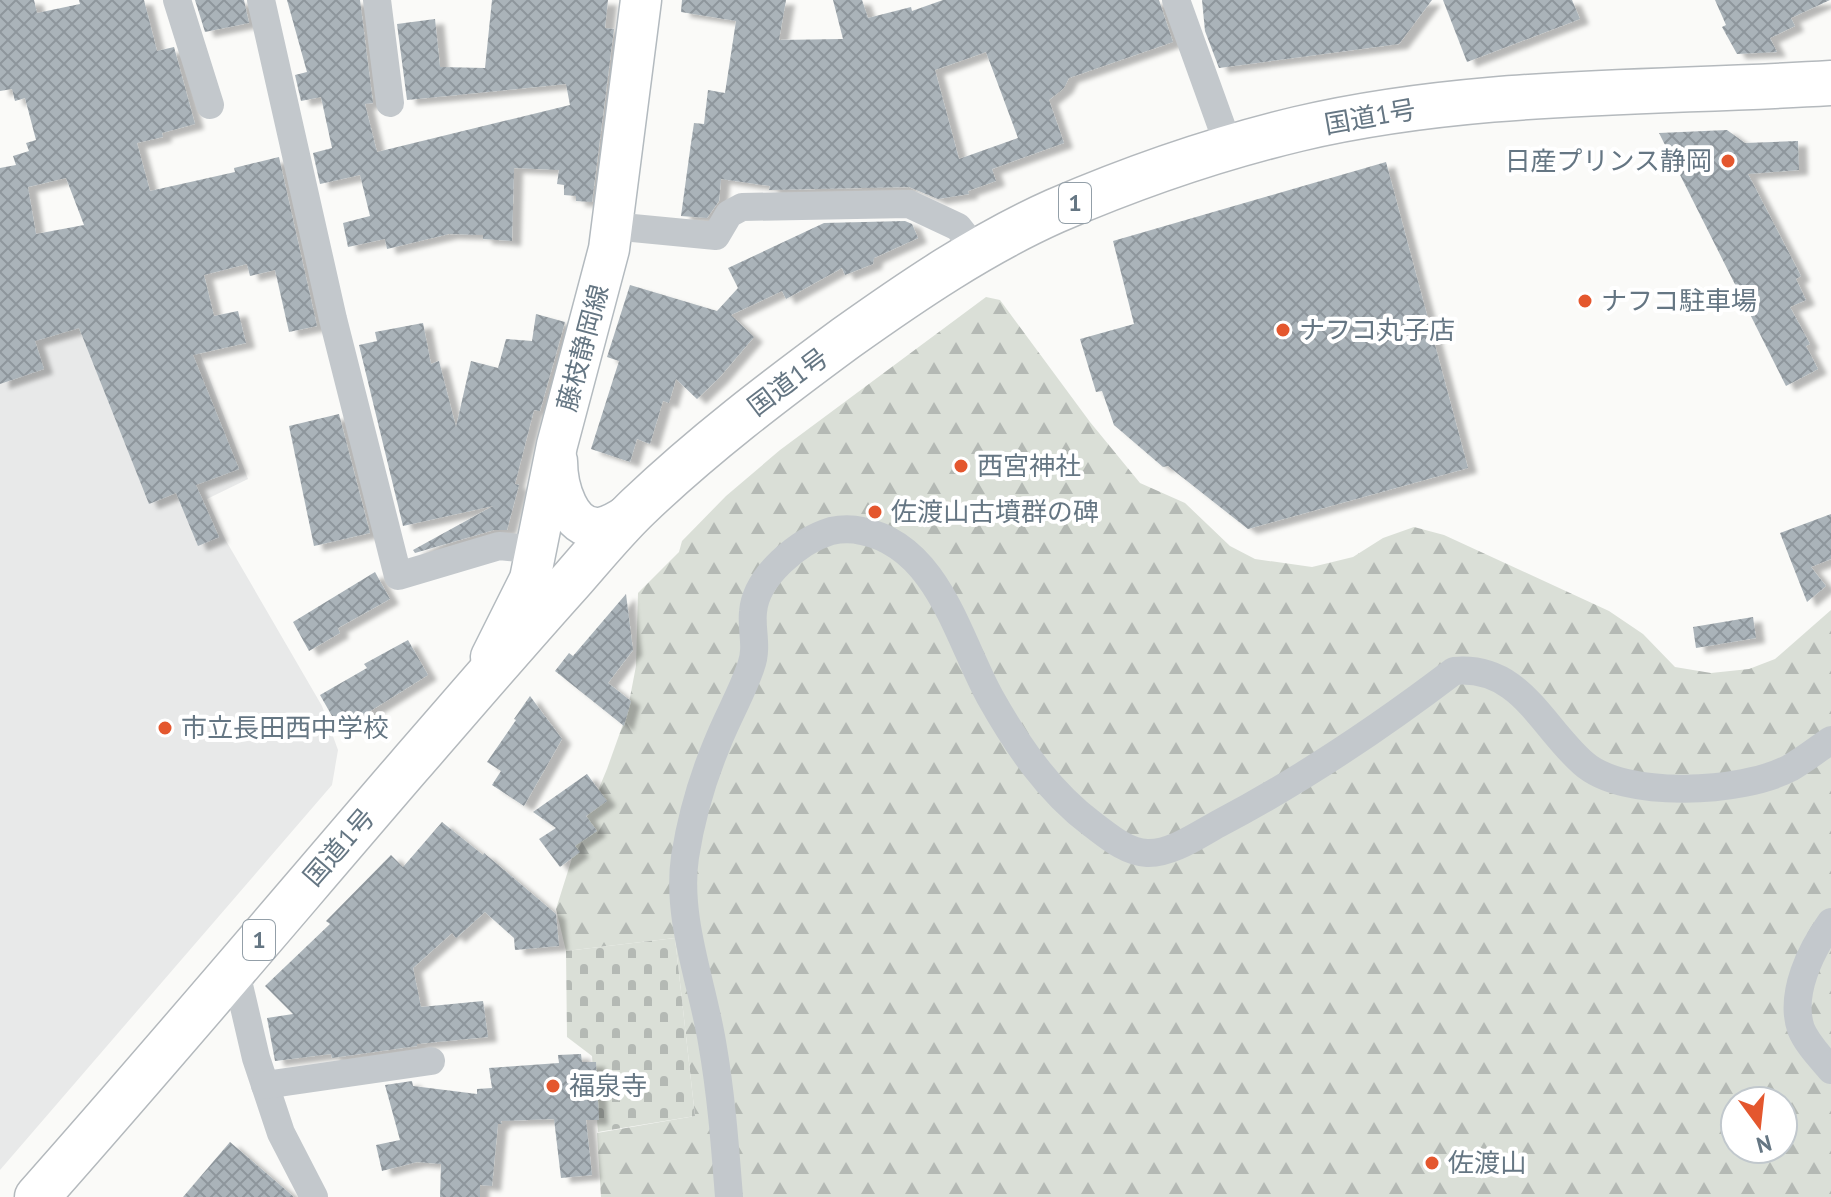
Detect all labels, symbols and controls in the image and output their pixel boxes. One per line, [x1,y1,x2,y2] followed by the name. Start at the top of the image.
[1322,92,1418,141] street label: 国道1号
[1505,144,1712,177] place label: 日産プリンス静岡
[1719,152,1737,170] marker: 日産プリンス静岡
[1059,183,1091,223] road number: 1
[550,281,615,415] street label: 藤枝静岡線
[1601,284,1757,317] place label: ナフコ駐車場
[1576,292,1594,310] marker: ナフコ駐車場
[1299,313,1455,346] place label: ナフコ丸子店
[1274,321,1292,339] marker: ナフコ丸子店
[741,341,834,423] street label: 国道1号
[977,449,1081,482] place label: 西宮神社
[952,457,970,475] marker: 西宮神社
[891,495,1099,528] place label: 佐渡山古墳群の碑
[866,503,884,521] marker: 佐渡山古墳群の碑
[181,711,389,744] place label: 市立長田西中学校
[156,719,174,737] marker: 市立長田西中学校
[296,801,381,892] street label: 国道1号
[243,920,275,960] road number: 1
[569,1069,647,1102] place label: 福泉寺
[544,1077,562,1095] marker: 福泉寺
[1719,1085,1799,1165] north arrow
[1754,1129,1775,1160] text: N
[1448,1146,1526,1179] place label: 佐渡山
[1423,1154,1441,1172] marker: 佐渡山

